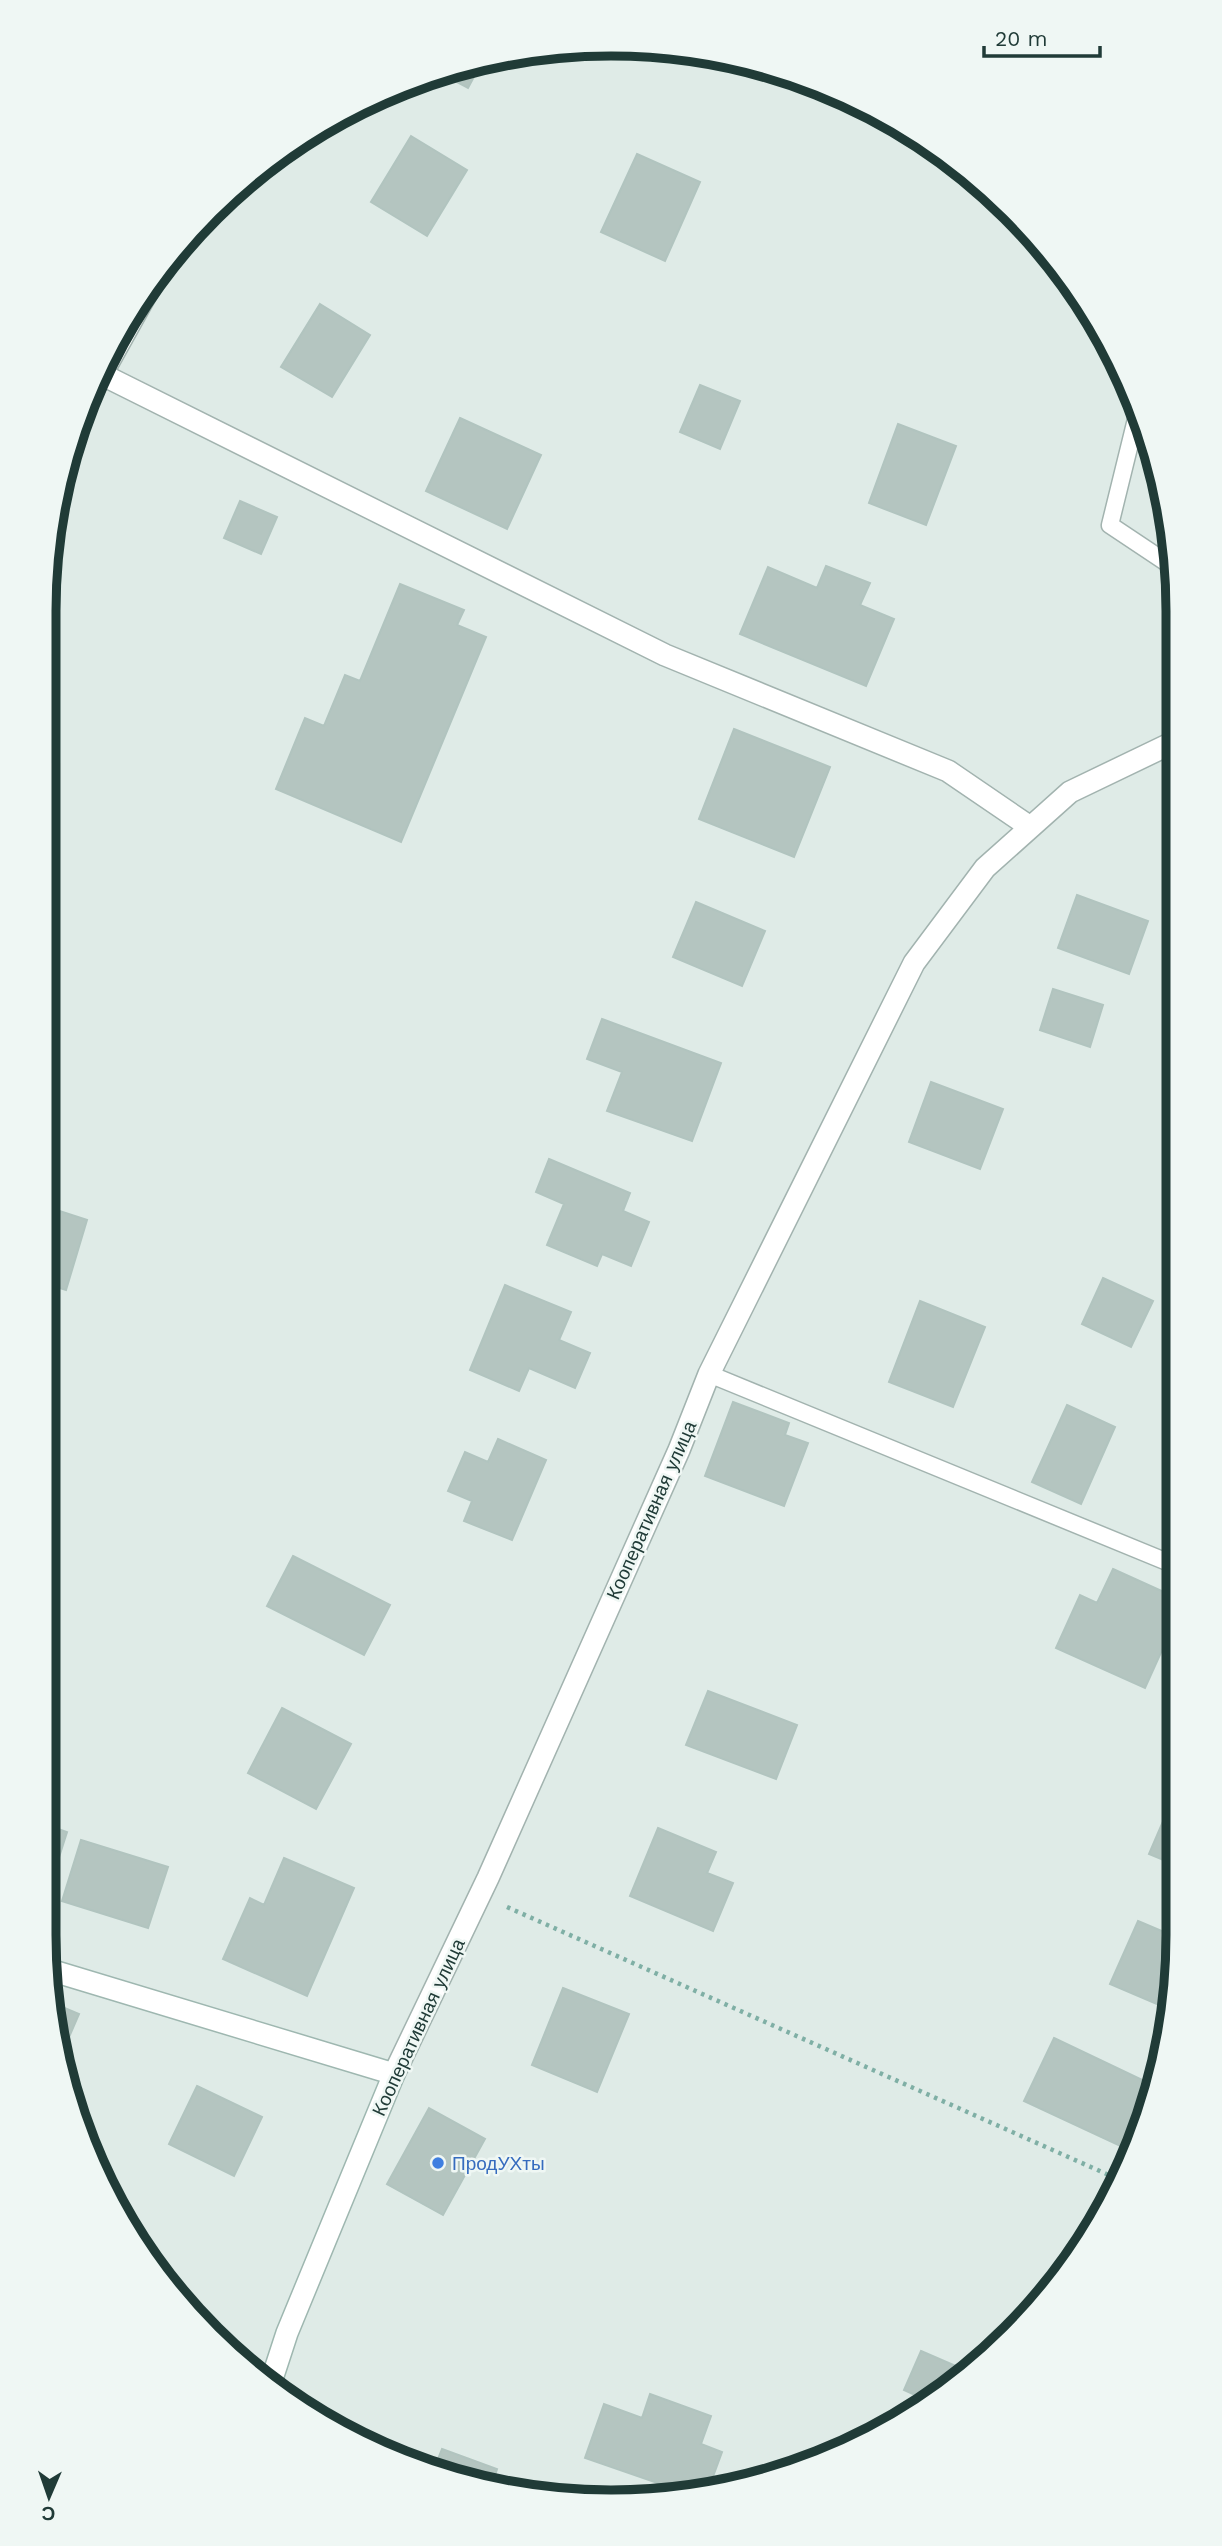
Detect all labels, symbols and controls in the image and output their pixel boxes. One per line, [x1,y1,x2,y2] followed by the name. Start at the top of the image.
[984,14,1100,58] scale bar
[995,26,1047,51] text: 20 m
[602,1417,701,1603] street label: Кооперативная улица
[367,1934,470,2120] street label: Кооперативная улица
[452,2152,545,2175] place label: ПродУХты
[430,2155,446,2171] marker: ПродУХты
[14,2462,84,2532] north arrow
[41,2502,56,2525] text: С

